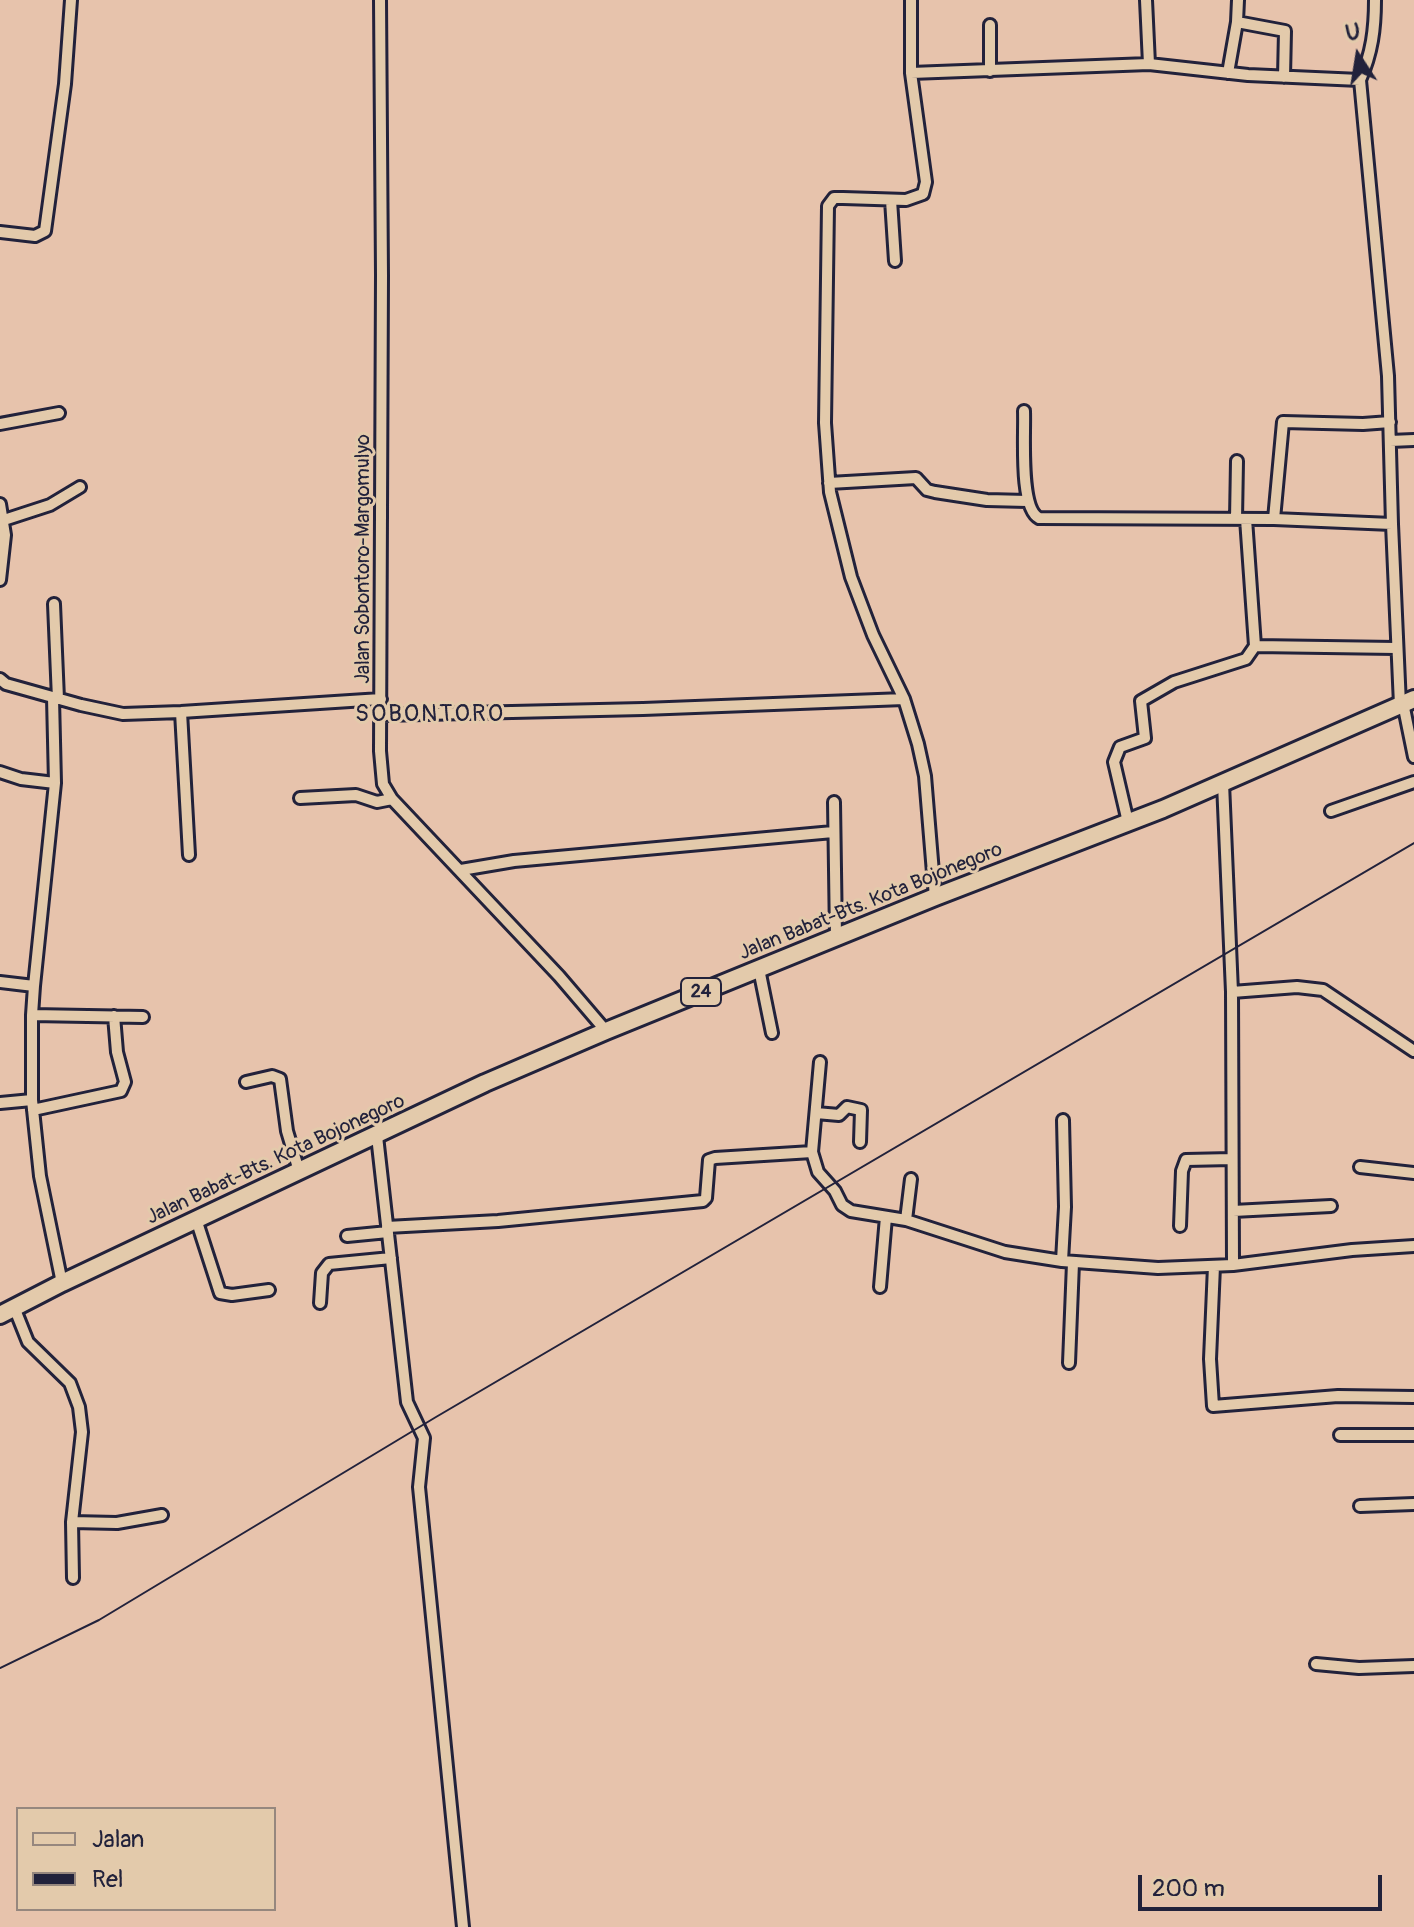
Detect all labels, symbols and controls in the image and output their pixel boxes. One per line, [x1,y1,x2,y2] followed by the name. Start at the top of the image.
[1318,16,1398,96] north arrow
[1343,17,1363,48] text: U
[352,434,376,684] street label: Jalan Sobontoro-Margomulyo
[355,701,505,729] district label: SOBONTORO
[736,838,1006,966] street label: Jalan Babat-Bts. Kota Bojonegoro
[681,978,721,1006] road number: 24
[143,1090,409,1230] street label: Jalan Babat-Bts. Kota Bojonegoro
[16,1807,276,1911] legend
[92,1825,144,1854] text: Jalan
[1142,1859,1386,1909] scale bar
[92,1865,123,1894] text: Rel
[1152,1874,1225,1903] text: 200 m

